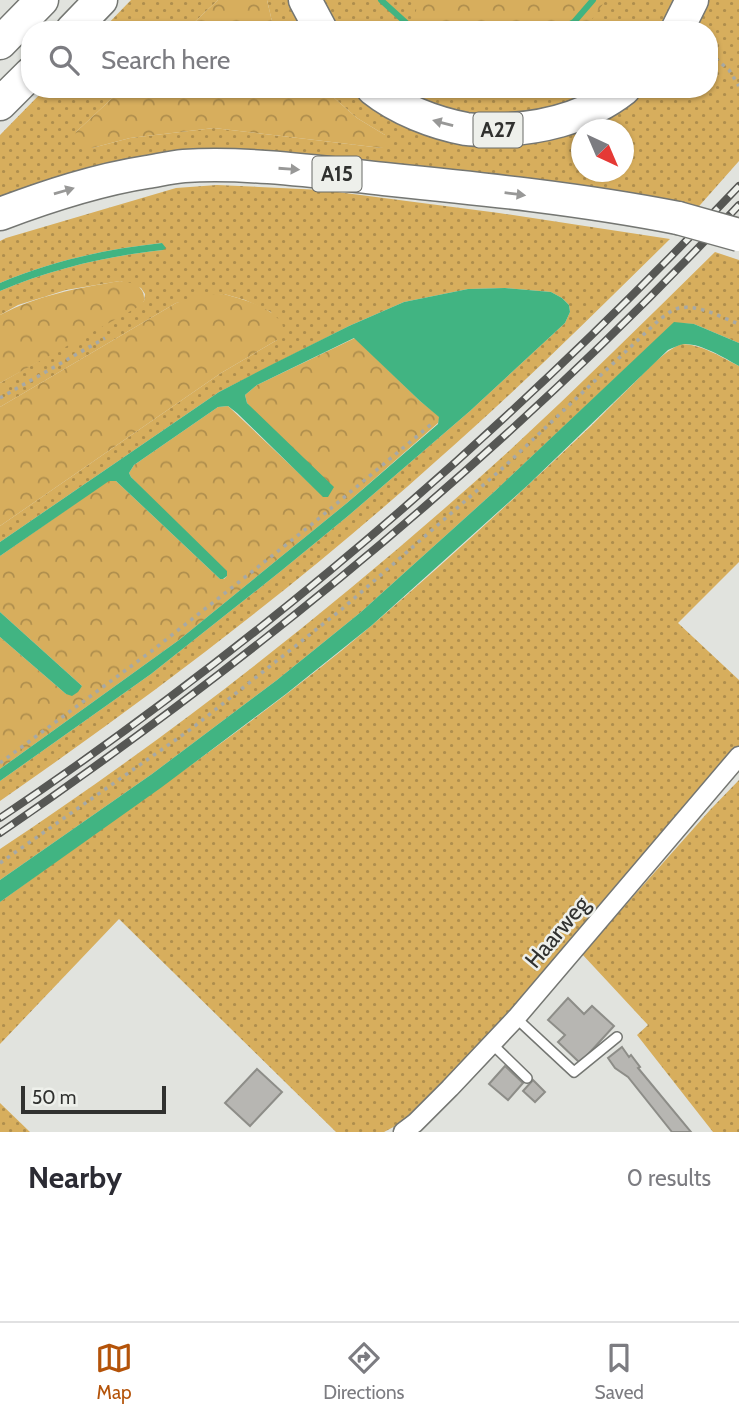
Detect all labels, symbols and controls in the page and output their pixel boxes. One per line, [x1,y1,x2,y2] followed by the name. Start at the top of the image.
[21,21,718,98] search box
[45,41,83,79] icon: search
[101,44,230,76] text: Search here
[474,113,522,148] road number: A27
[432,117,453,127] one-way arrow
[571,119,634,182] north arrow
[312,156,362,192] road number: A15
[278,164,300,175] one-way arrow
[54,186,75,196] one-way arrow
[504,188,526,199] one-way arrow
[519,890,595,974] street label: Haarweg
[21,1083,166,1115] scale bar
[32,1086,76,1109] text: 50 m
[28,1159,122,1196] text: Nearby
[627,1164,711,1192] text: 0 results
[95,1339,133,1404] tab: Map
[323,1339,404,1404] tab: Directions
[595,1339,644,1404] tab: Saved

